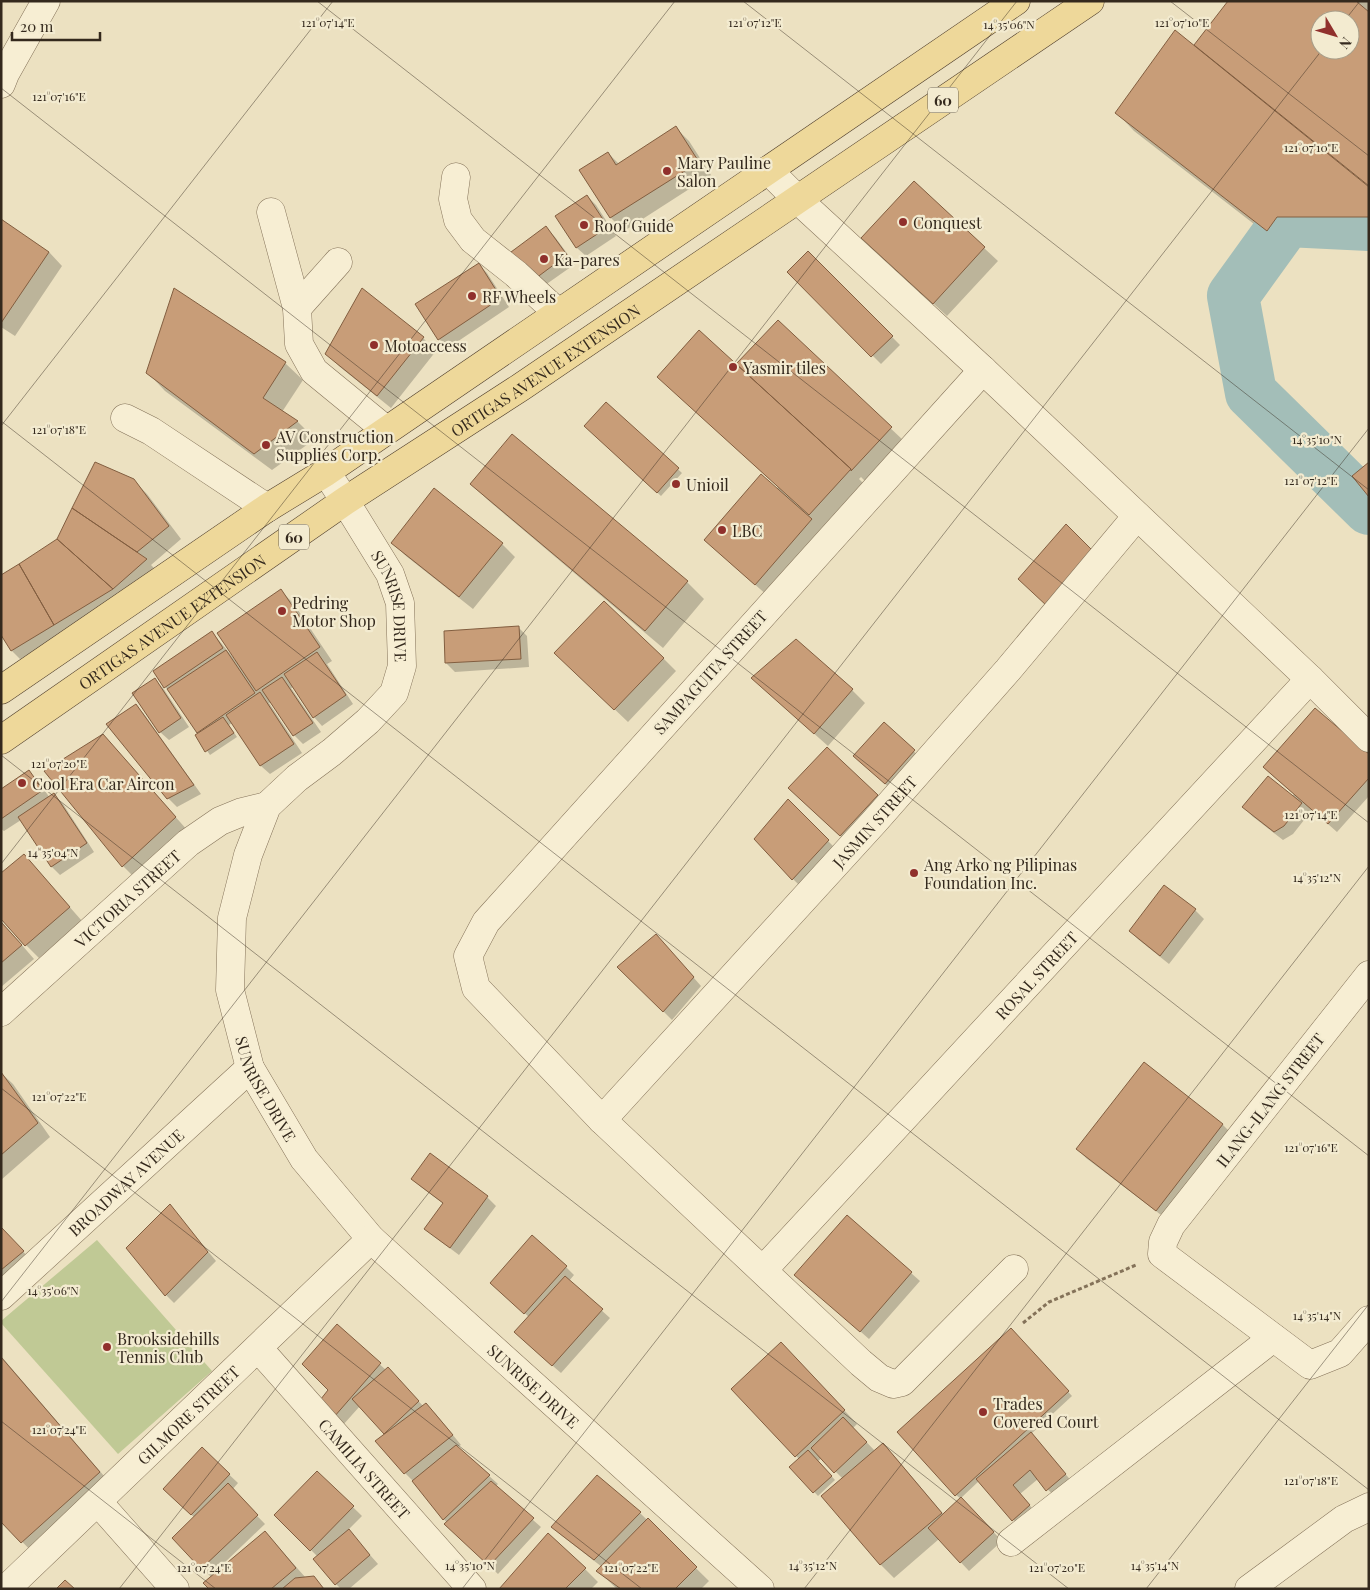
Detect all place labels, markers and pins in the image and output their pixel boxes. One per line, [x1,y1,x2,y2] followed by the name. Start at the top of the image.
[677,152,771,191] place label: Mary Pauline Salon
[661,165,673,177] marker: Mary Pauline Salon
[913,212,982,233] place label: Conquest
[594,215,674,236] place label: Roof Guide
[897,216,909,228] marker: Conquest
[578,219,590,231] marker: Roof Guide
[554,249,620,270] place label: Ka-pares
[538,253,550,265] marker: Ka-pares
[482,286,556,307] place label: RF Wheels
[466,290,478,302] marker: RF Wheels
[384,335,467,356] place label: Motoaccess
[368,339,380,351] marker: Motoaccess
[742,357,826,378] place label: Yasmir tiles
[727,361,739,373] marker: Yasmir tiles
[275,426,394,465] place label: AV Construction Supplies Corp.
[260,439,272,451] marker: AV Construction Supplies Corp.
[686,474,729,495] place label: Unioil
[670,478,682,490] marker: Unioil
[732,520,762,541] place label: LBC
[716,524,728,536] marker: LBC
[292,592,376,631] place label: Pedring Motor Shop
[276,605,288,617] marker: Pedring Motor Shop
[32,773,175,794] place label: Cool Era Car Aircon
[16,777,28,789] marker: Cool Era Car Aircon
[923,854,1077,893] place label: Ang Arko ng Pilipinas Foundation Inc.
[908,867,920,879] marker: Ang Arko ng Pilipinas Foundation Inc.
[117,1328,220,1367] place label: Brooksidehills Tennis Club
[101,1341,113,1353] marker: Brooksidehills Tennis Club
[993,1393,1099,1432] place label: Trades Covered Court
[977,1406,989,1418] marker: Trades Covered Court

